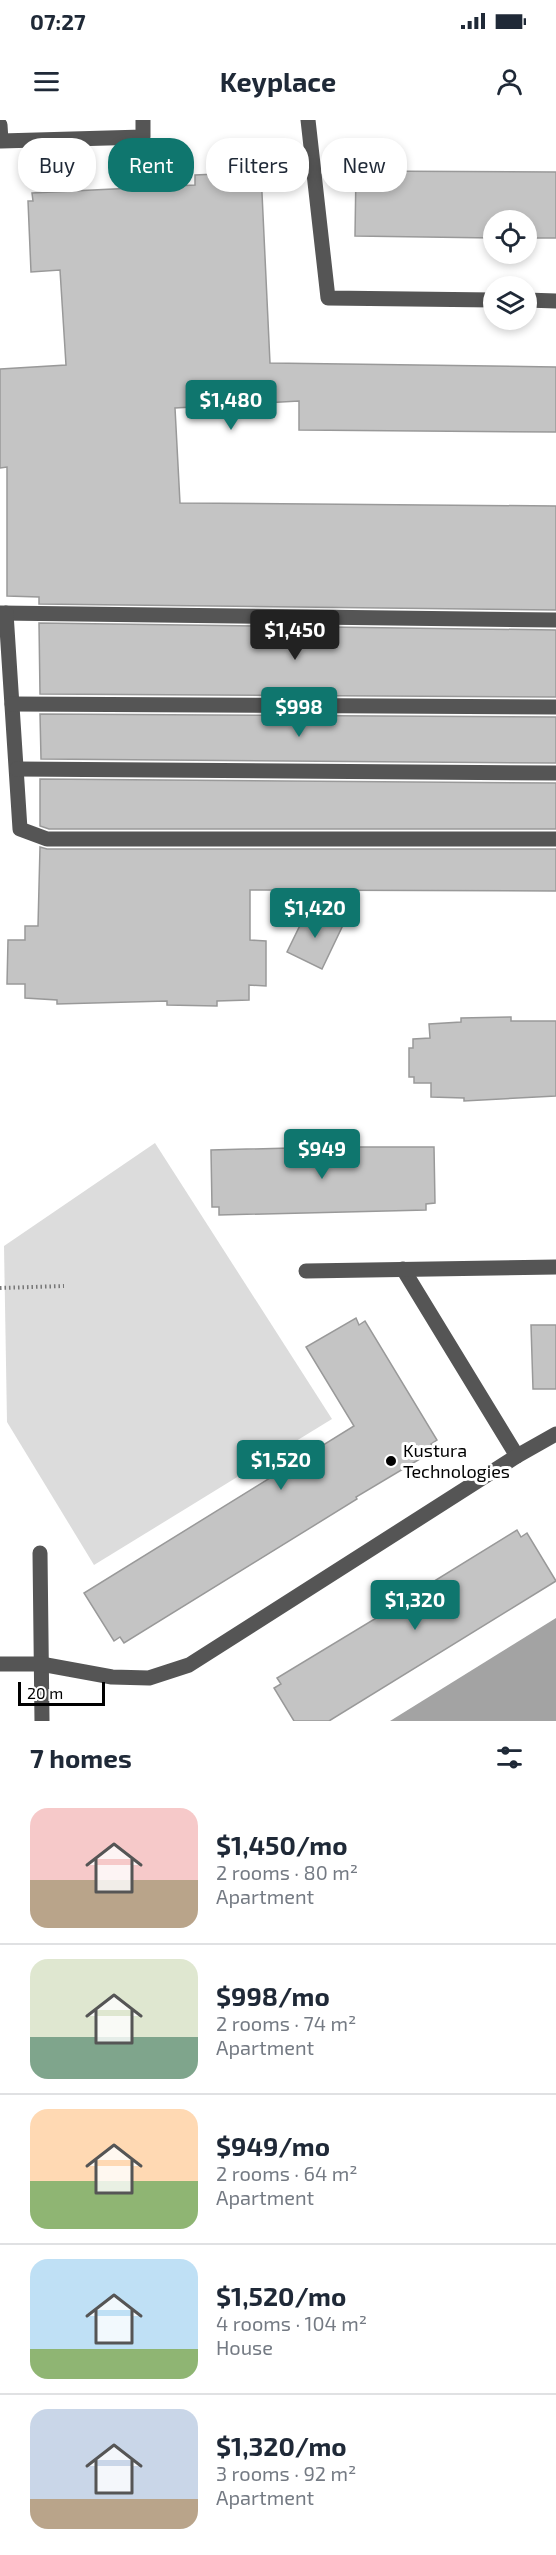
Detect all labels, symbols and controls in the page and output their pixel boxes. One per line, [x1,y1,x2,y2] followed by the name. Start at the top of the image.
[30,8,86,34] text: 07:27
[30,65,63,98] icon: menu
[220,65,336,97] text: Keyplace
[493,65,526,98] icon: person
[18,138,96,192] chip: Buy
[108,138,194,192] chip: Rent
[206,138,309,192] chip: Filters
[321,138,407,192] chip: New
[483,210,537,330] map controls
[483,210,537,264] button: locate
[483,276,537,330] button: layers
[182,380,280,431] pin: $1,480
[200,387,262,411] text: $1,480
[246,610,344,661] pin: $1,450
[264,617,326,641] text: $1,450
[263,687,335,738] pin: $998
[275,694,323,718] text: $998
[266,888,364,939] pin: $1,420
[284,895,346,919] text: $1,420
[286,1129,358,1180] pin: $949
[298,1136,346,1160] text: $949
[403,1439,510,1482] place label: Kustura Technologies
[232,1440,330,1491] pin: $1,520
[251,1447,311,1471] text: $1,520
[384,1454,398,1468] marker: Kustura Technologies
[366,1580,464,1631] pin: $1,320
[385,1587,445,1611] text: $1,320
[18,1679,105,1706] scale bar
[27,1683,63,1702] text: 20 m
[493,1741,526,1774] icon: filters
[30,1742,132,1773] text: 7 homes
[216,1829,348,1860] text: $1,450/mo
[78,1832,150,1904] icon: home
[216,1860,358,1884] text: 2 rooms · 80 m²
[216,1884,314,1908] text: Apartment
[216,1980,330,2011] text: $998/mo
[78,1983,150,2055] icon: home
[216,2011,356,2035] text: 2 rooms · 74 m²
[216,2035,314,2059] text: Apartment
[216,2130,330,2161] text: $949/mo
[78,2133,150,2205] icon: home
[216,2161,358,2185] text: 2 rooms · 64 m²
[216,2185,314,2209] text: Apartment
[216,2280,346,2311] text: $1,520/mo
[78,2283,150,2355] icon: home
[216,2311,367,2335] text: 4 rooms · 104 m²
[216,2335,273,2359] text: House
[216,2430,347,2461] text: $1,320/mo
[78,2433,150,2505] icon: home
[216,2461,356,2485] text: 3 rooms · 92 m²
[216,2485,314,2509] text: Apartment

